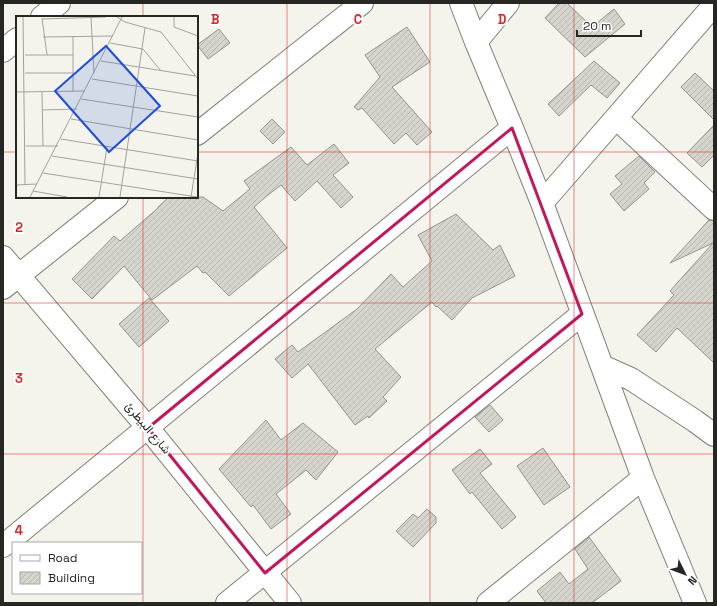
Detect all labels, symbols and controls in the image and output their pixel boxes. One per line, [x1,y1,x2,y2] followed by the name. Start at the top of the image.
[211,11,220,28] text: B
[354,11,362,28] text: C
[498,11,507,28] text: D
[577,12,641,38] scale bar
[16,16,198,198] inset map
[583,18,611,34] text: 20 m
[15,219,23,236] text: 2
[15,370,23,387] text: 3
[121,399,174,458] street label: شارع البيطرئ
[15,522,23,539] text: 4
[12,542,142,594] legend
[48,550,77,566] text: Road
[665,554,705,594] north arrow
[48,570,95,586] text: Building
[685,573,700,588] text: N

